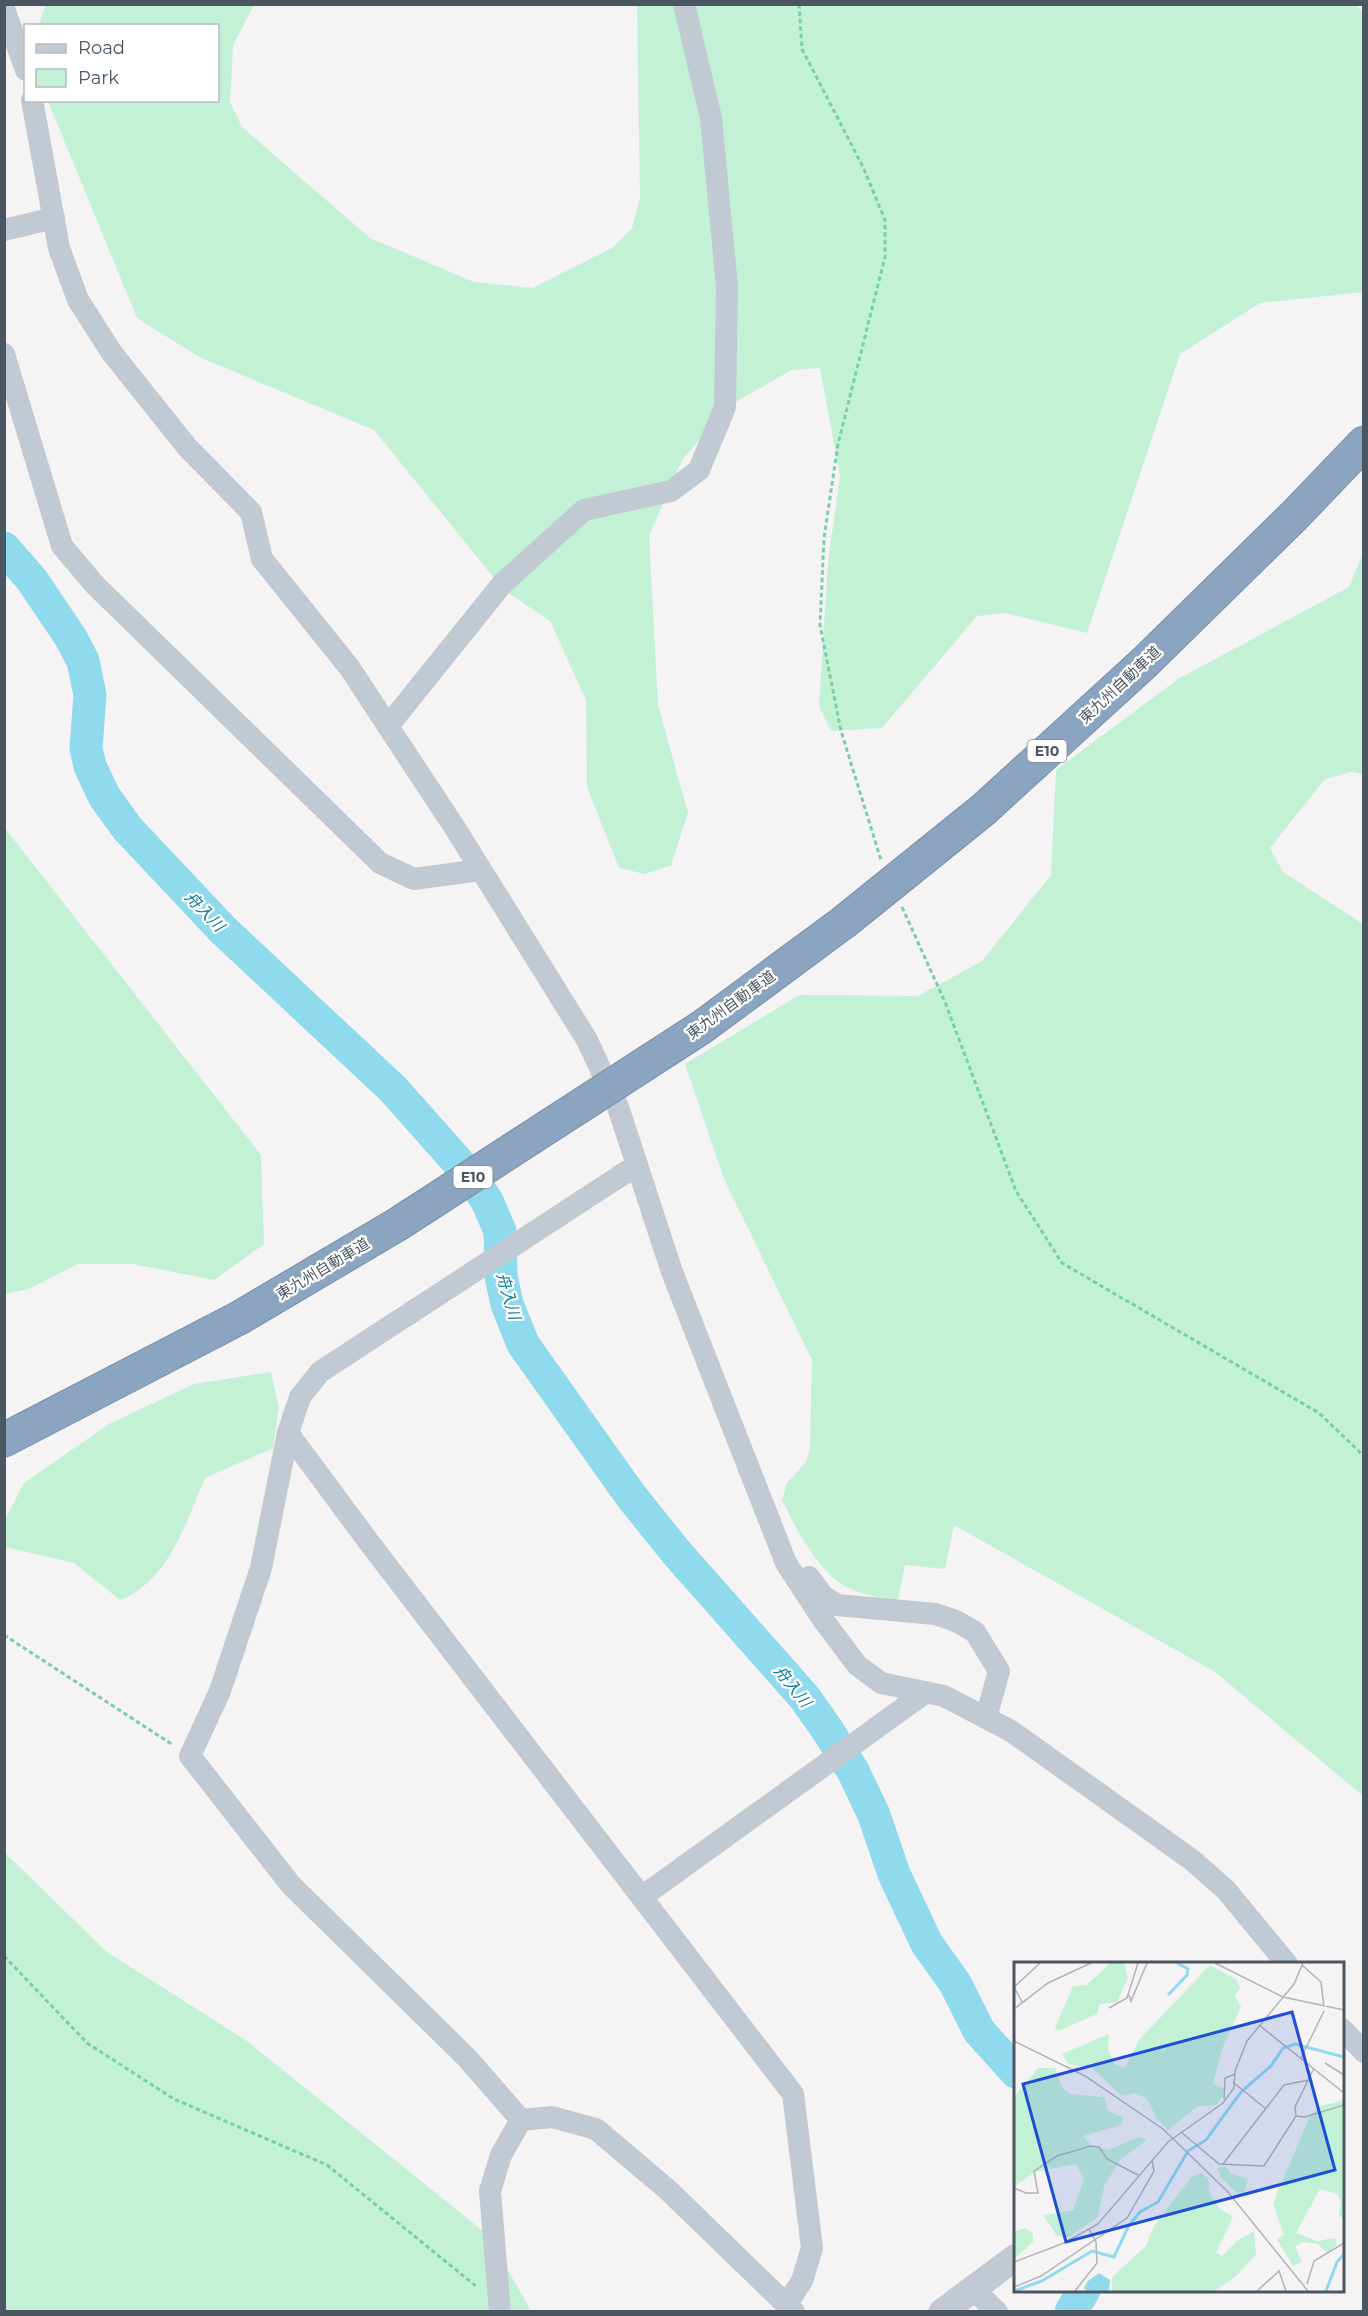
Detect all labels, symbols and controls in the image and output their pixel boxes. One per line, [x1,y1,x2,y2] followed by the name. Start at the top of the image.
[24,24,219,102] legend
[78,37,125,59] text: Road
[78,67,119,89] text: Park
[1075,642,1165,727] street label: 東九州自動車道
[1028,740,1066,762] road number: E10
[181,887,230,937] water label: 舟入川
[683,966,779,1043] street label: 東九州自動車道
[454,1166,492,1188] road number: E10
[273,1233,373,1304] street label: 東九州自動車道
[493,1270,525,1324] water label: 舟入川
[770,1662,816,1712] water label: 舟入川
[1014,1962,1344,2292] inset map

